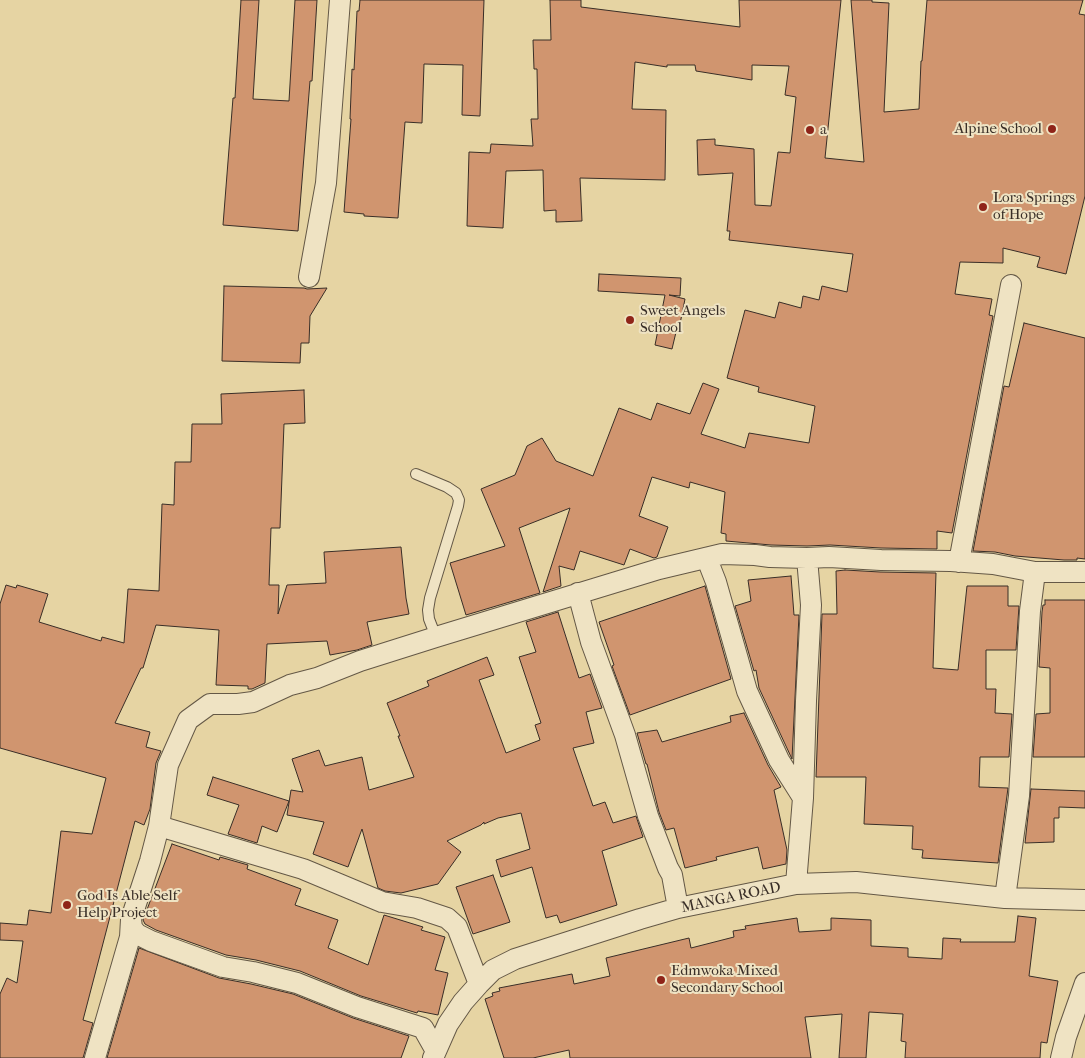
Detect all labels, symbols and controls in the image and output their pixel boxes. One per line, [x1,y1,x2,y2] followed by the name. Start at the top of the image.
[954,120,1042,138] place label: Alpine School
[820,121,827,139] place label: a
[1046,123,1058,135] marker: Alpine School
[804,124,816,136] marker: a
[993,189,1075,224] place label: Lora Springs of Hope
[977,201,989,213] marker: Lora Springs of Hope
[640,302,725,337] place label: Sweet Angels School
[624,314,636,326] marker: Sweet Angels School
[680,879,782,917] street label: MANGA ROAD
[77,887,178,922] place label: God Is Able Self Help Project
[61,899,73,911] marker: God Is Able Self Help Project
[671,962,784,997] place label: Edmwoka Mixed Secondary School
[655,974,667,986] marker: Edmwoka Mixed Secondary School

